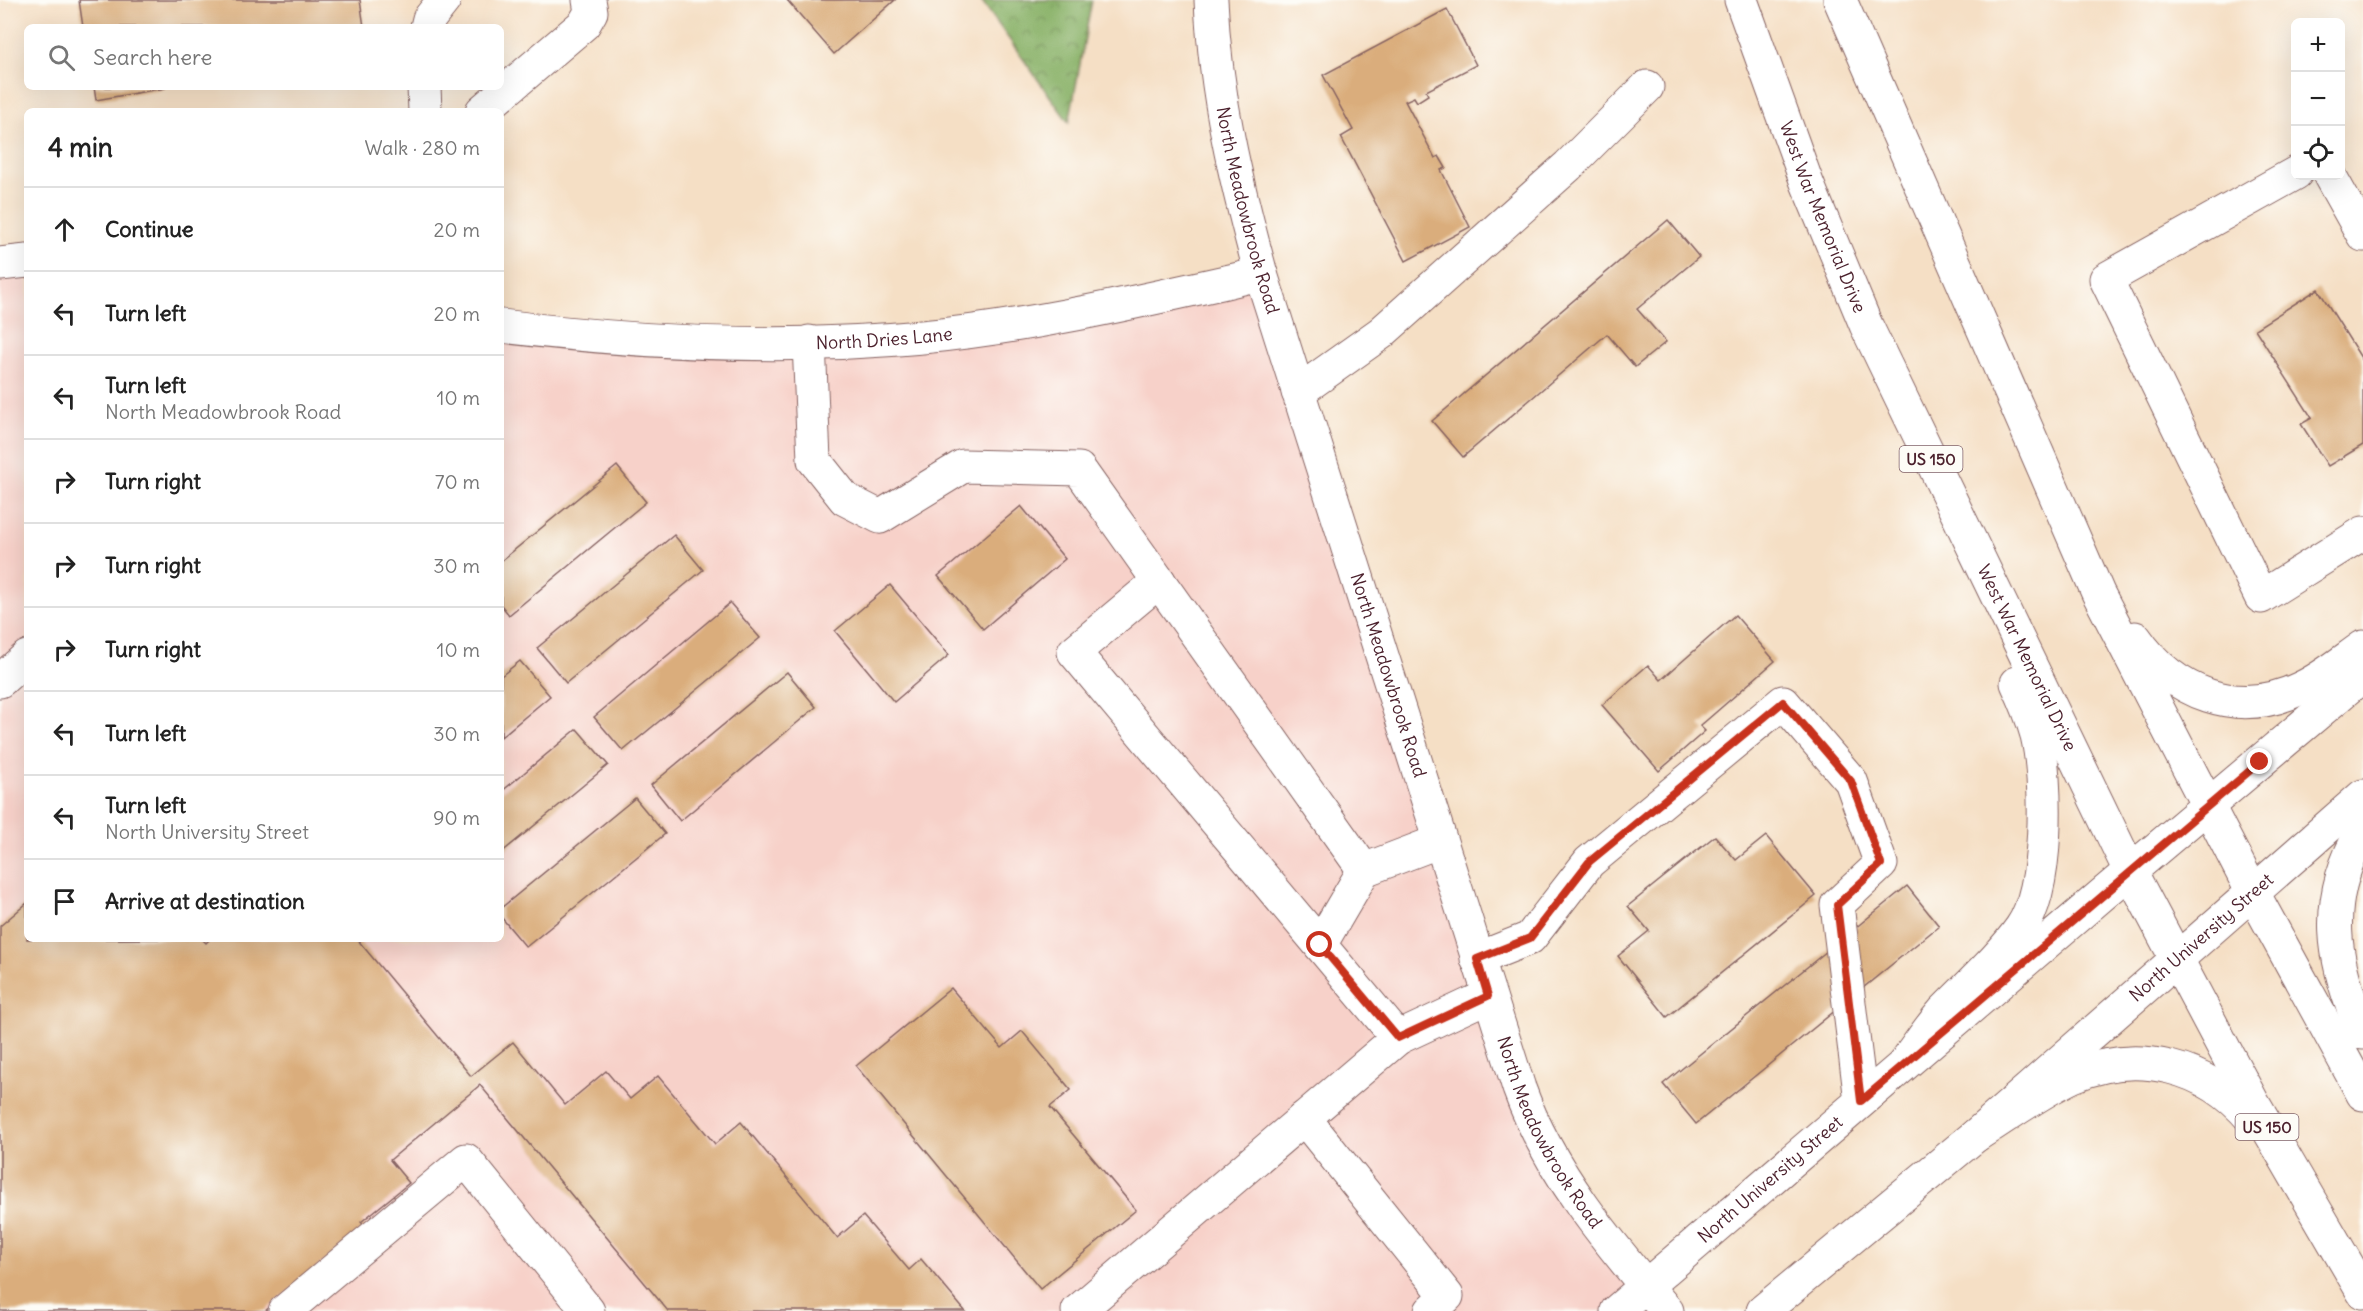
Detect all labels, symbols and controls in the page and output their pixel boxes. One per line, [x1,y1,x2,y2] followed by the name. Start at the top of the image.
[2291,18,2345,180] map controls
[2291,18,2345,72] button: +
[24,24,504,90] search box
[45,41,78,74] icon: search
[93,43,212,71] text: Search here
[2291,72,2345,126] button: −
[1212,105,1285,317] street label: North Meadowbrook Road
[1775,118,1872,316] street label: West War Memorial Drive
[2291,126,2345,180] button: locate
[48,131,113,164] text: 4 min
[364,135,480,160] text: Walk · 280 m
[48,213,81,246] icon: ahead
[105,215,194,243] text: Continue
[434,217,480,242] text: 20 m
[48,297,81,330] icon: left
[105,299,186,327] text: Turn left
[434,301,480,326] text: 20 m
[815,322,954,354] street label: North Dries Lane
[105,371,186,399] text: Turn left
[48,381,81,414] icon: left
[437,385,480,410] text: 10 m
[105,399,341,424] text: North Meadowbrook Road
[1900,446,1962,472] road number: US 150
[48,465,81,498] icon: right
[105,467,201,495] text: Turn right
[435,469,480,494] text: 70 m
[48,549,81,582] icon: right
[105,551,201,579] text: Turn right
[433,553,480,578] text: 30 m
[1973,561,2082,755] street label: West War Memorial Drive
[1346,570,1432,780] street label: North Meadowbrook Road
[48,633,81,666] icon: right
[105,635,201,663] text: Turn right
[437,637,480,662] text: 10 m
[48,717,81,750] icon: left
[105,719,186,747] text: Turn left
[433,721,480,746] text: 30 m
[2246,748,2272,774] route end
[105,791,186,819] text: Turn left
[48,801,81,834] icon: left
[433,805,480,830] text: 90 m
[105,819,309,844] text: North University Street
[2124,868,2278,1006] street label: North University Street
[48,885,81,918] icon: arrive
[105,887,305,915] text: Arrive at destination
[1306,931,1332,957] route start
[1492,1033,1607,1233] street label: North Meadowbrook Road
[1693,1110,1847,1248] street label: North University Street
[2236,1114,2298,1140] road number: US 150

